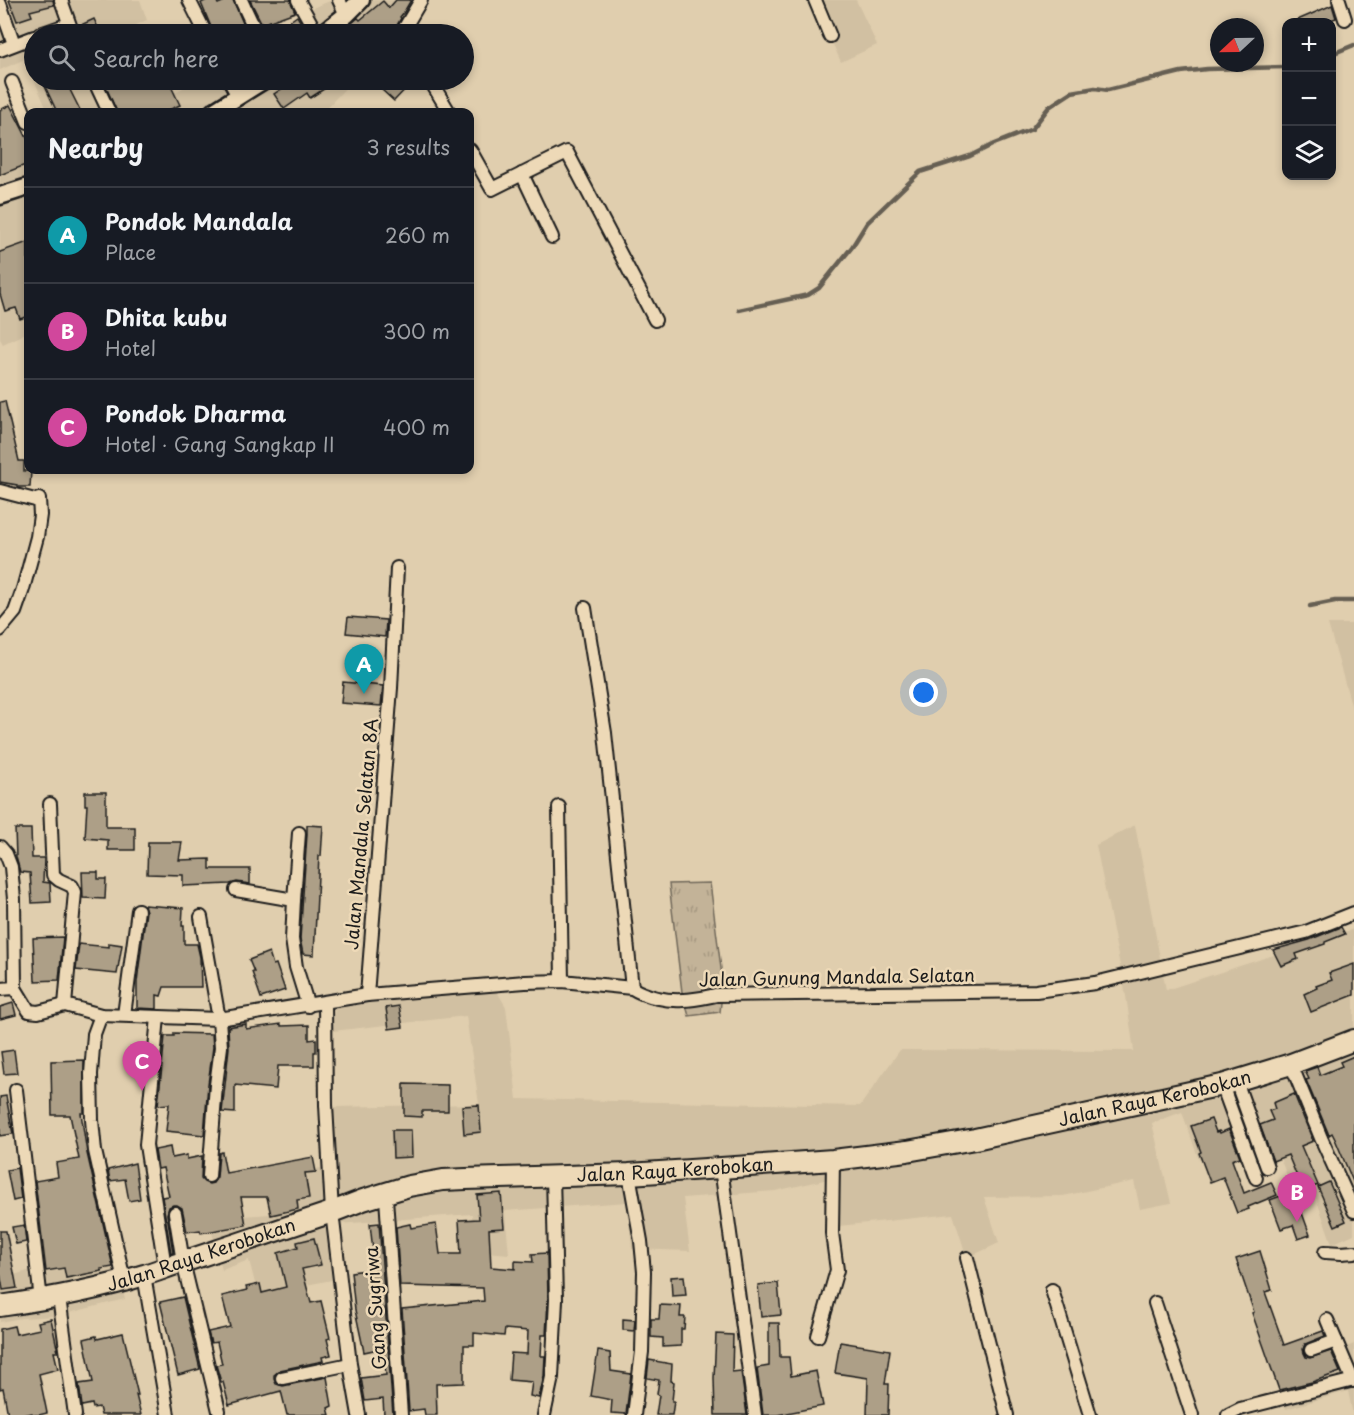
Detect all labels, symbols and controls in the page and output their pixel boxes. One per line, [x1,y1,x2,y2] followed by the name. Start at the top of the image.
[1210,18,1264,72] north arrow
[1282,18,1336,180] map controls
[1282,18,1336,72] button: +
[24,24,474,90] search box
[45,41,78,74] icon: search
[93,41,219,74] text: Search here
[1282,72,1336,126] button: −
[1282,126,1336,180] button: layers
[48,128,143,167] text: Nearby
[367,132,450,162] text: 3 results
[105,204,293,237] text: Pondok Mandala
[60,220,75,250] text: A
[385,220,450,250] text: 260 m
[105,237,156,267] text: Place
[105,300,227,333] text: Dhita kubu
[61,316,74,346] text: B
[383,316,450,346] text: 300 m
[105,333,156,363] text: Hotel
[105,396,286,429] text: Pondok Dharma
[60,412,75,442] text: C
[383,412,450,442] text: 400 m
[105,429,334,459] text: Hotel · Gang Sangkap II
[344,644,384,694] pin: A
[909,678,938,707] your location
[337,717,384,951] street label: Jalan Mandala Selatan 8A
[699,961,975,992] street label: Jalan Gunung Mandala Selatan
[122,1042,162,1091] pin: C
[1056,1062,1254,1132] street label: Jalan Raya Kerobokan
[576,1149,774,1188] street label: Jalan Raya Kerobokan
[1278,1172,1316,1222] pin: B
[104,1210,299,1297] street label: Jalan Raya Kerobokan
[357,1245,392,1371] street label: Gang Sugriwa

